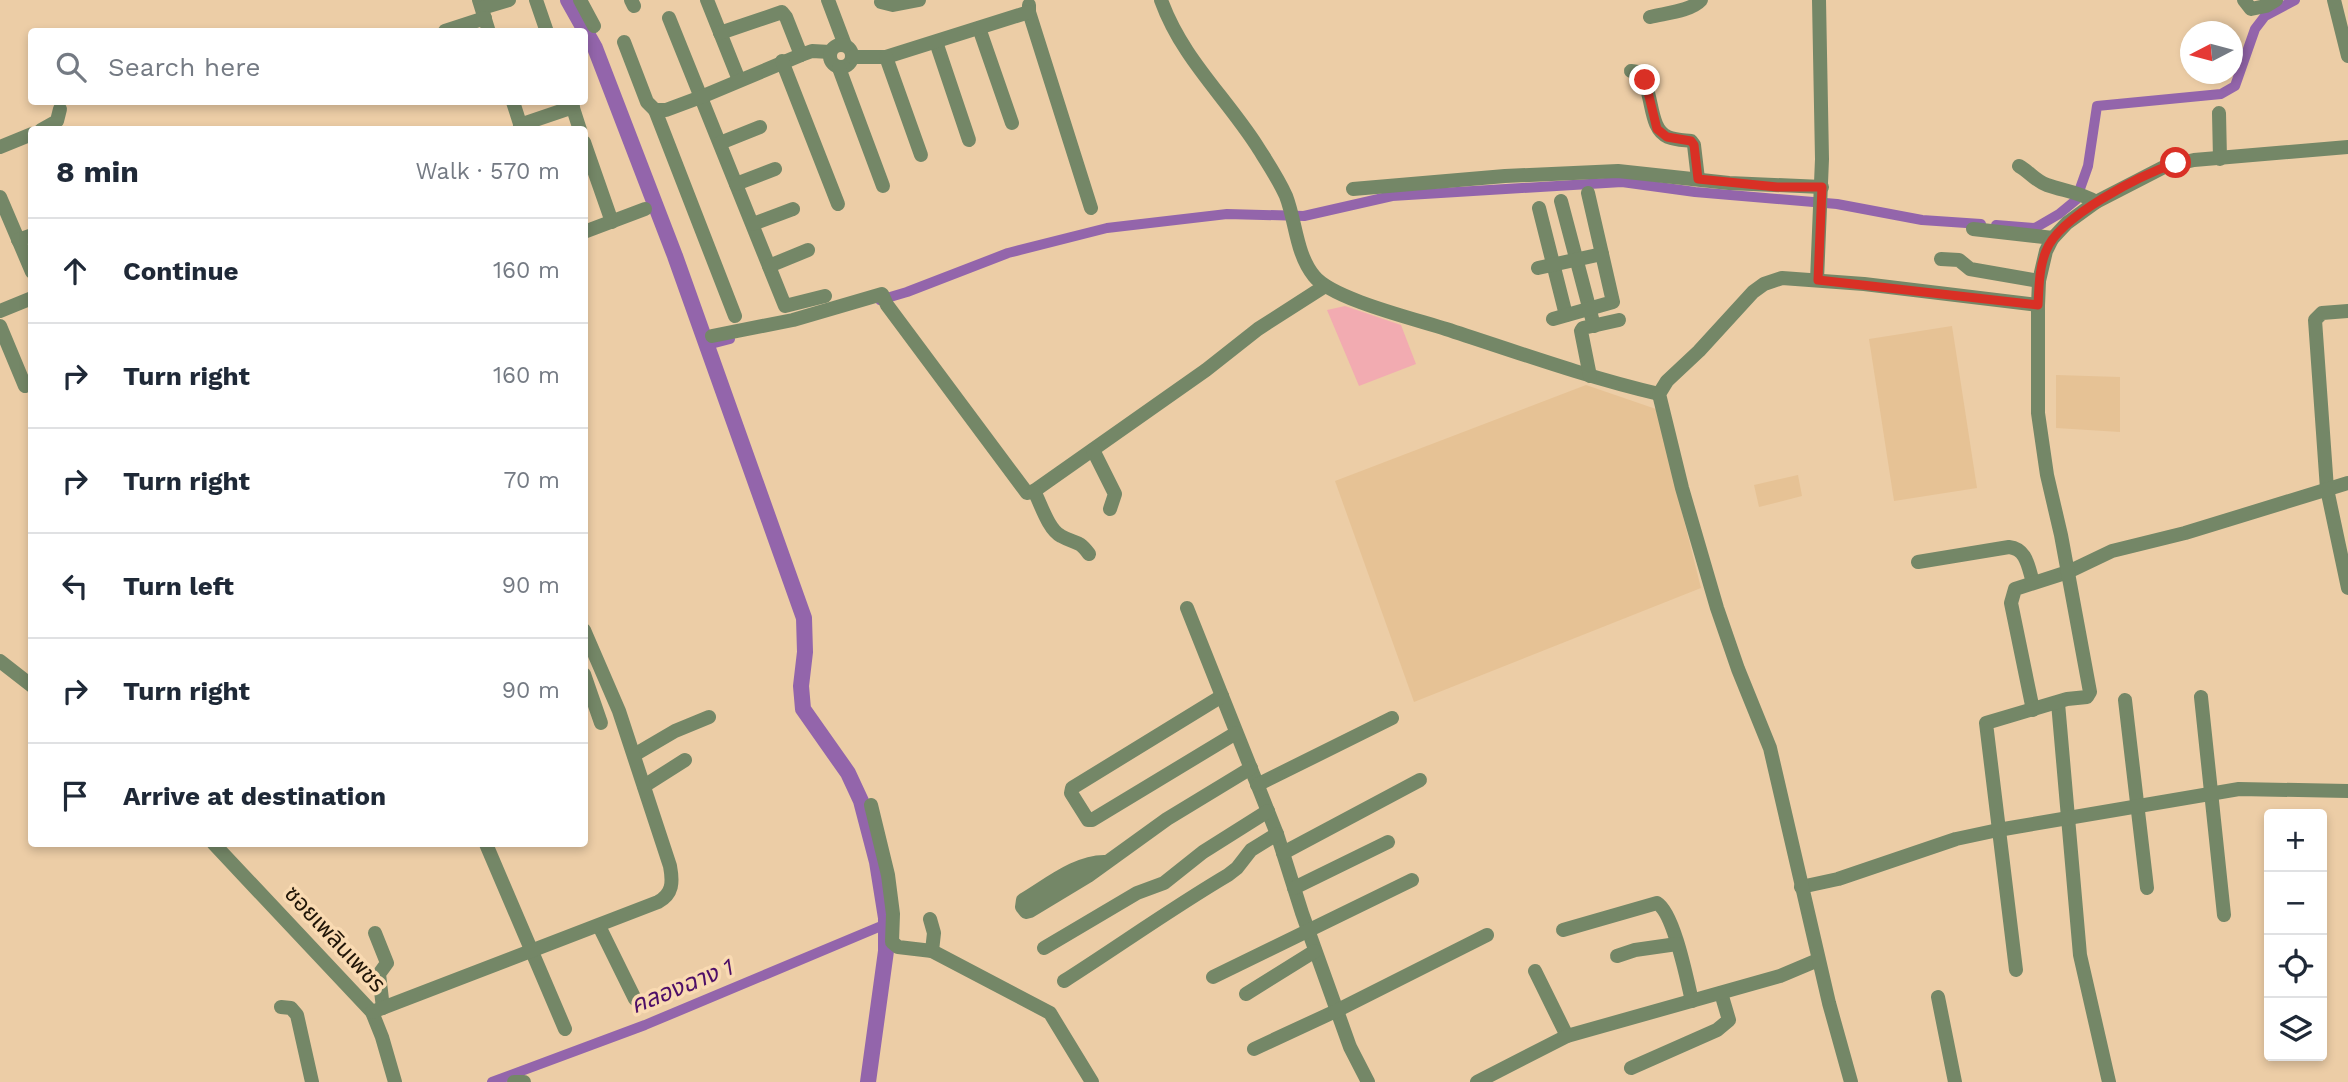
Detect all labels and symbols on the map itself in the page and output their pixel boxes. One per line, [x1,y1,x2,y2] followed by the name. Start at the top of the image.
[2180,21,2243,84] north arrow
[1629,64,1660,95] route end
[2160,147,2191,178] route start
[279,880,391,998] street label: ซอยเพลินเพชร
[626,953,738,1019] water label: คลองฉาง 1

